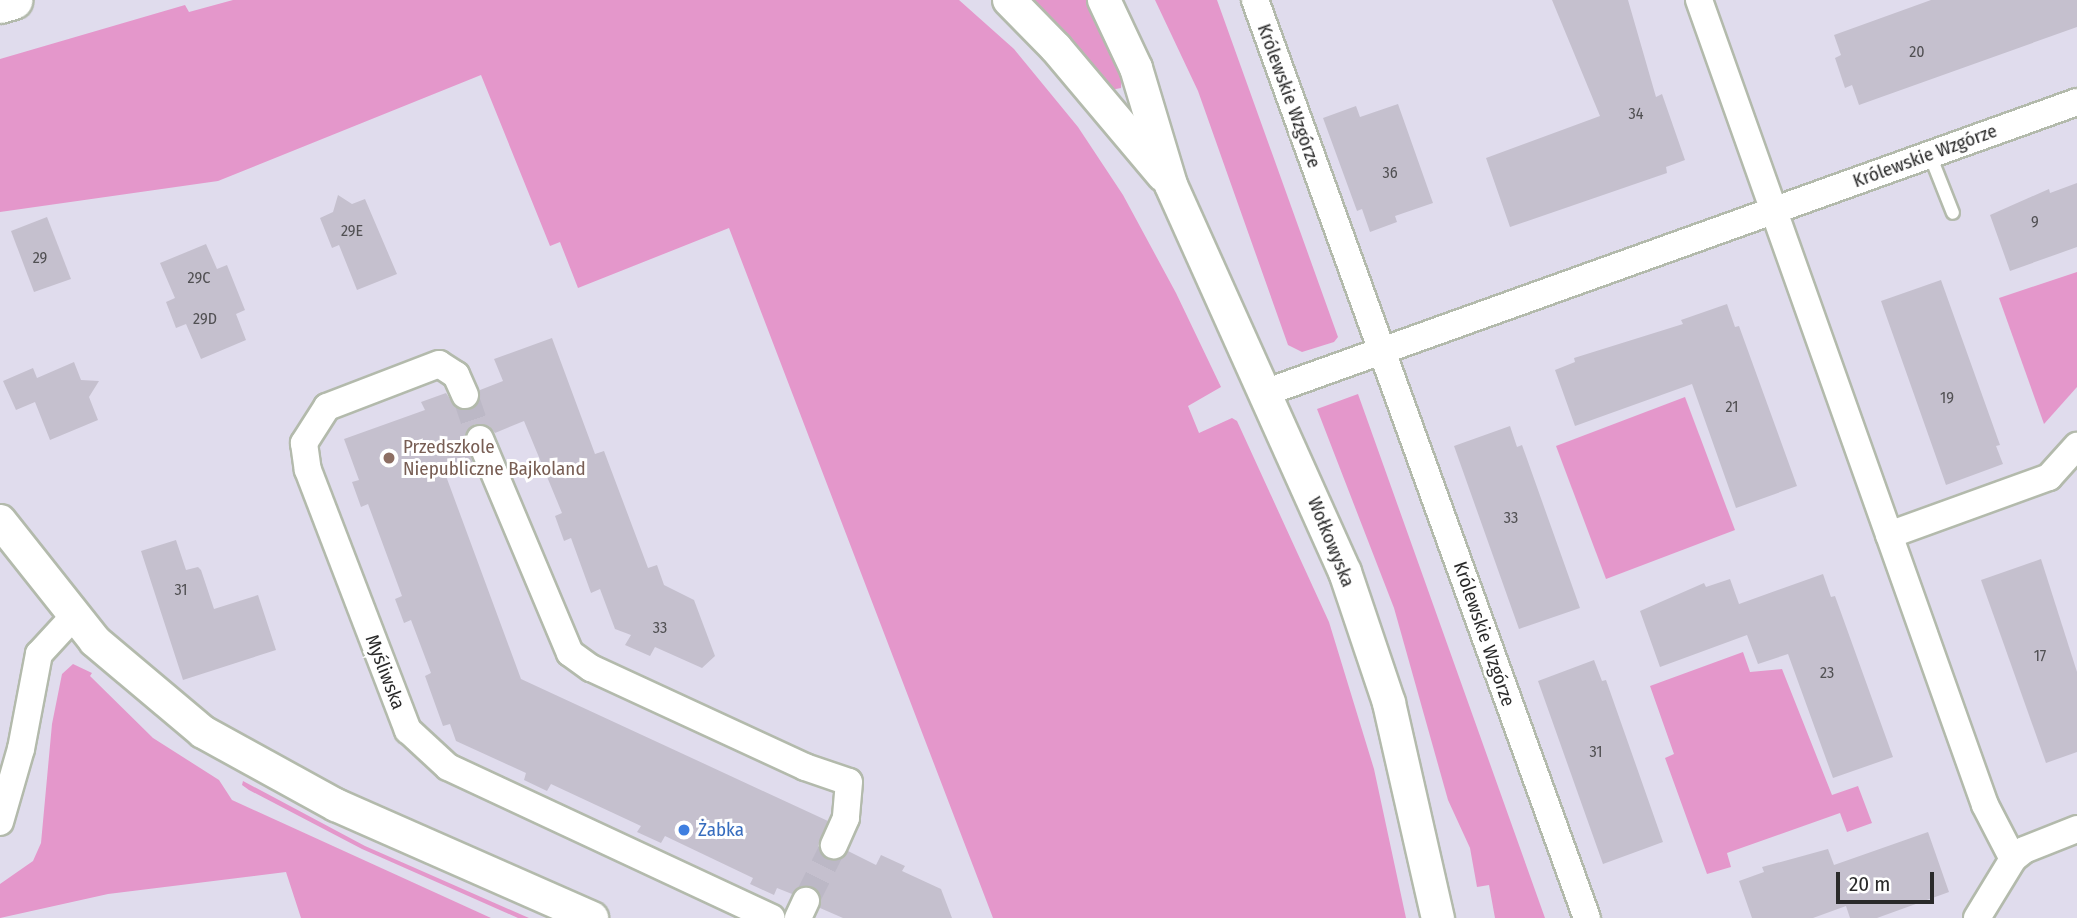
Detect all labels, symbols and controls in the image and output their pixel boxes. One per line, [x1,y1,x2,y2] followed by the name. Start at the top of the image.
[1252,21,1326,171] street label: Królewskie Wzgórze
[1909,42,1925,62] house number: 20
[1629,104,1643,124] house number: 34
[1850,119,2000,193] street label: Królewskie Wzgórze
[1382,163,1398,183] house number: 36
[2031,212,2039,232] house number: 9
[341,221,363,241] house number: 29E
[33,248,47,268] house number: 29
[188,268,210,288] house number: 29C
[193,309,217,329] house number: 29D
[1940,388,1954,408] house number: 19
[1726,397,1738,417] house number: 21
[403,436,586,480] place label: Przedszkole Niepubliczne Bajkoland
[381,450,397,466] marker: Przedszkole Niepubliczne Bajkoland
[1303,494,1359,590] street label: Wołkowyska
[1504,508,1518,528] house number: 33
[1449,559,1519,709] street label: Królewskie Wzgórze
[174,580,188,600] house number: 31
[653,618,667,638] house number: 33
[360,631,410,713] street label: Myśliwska
[2034,646,2046,666] house number: 17
[1820,663,1834,683] house number: 23
[1589,742,1603,762] house number: 31
[698,819,744,841] place label: Żabka
[676,822,692,838] marker: Żabka
[1839,858,1937,902] scale bar
[1849,871,1890,897] text: 20 m

